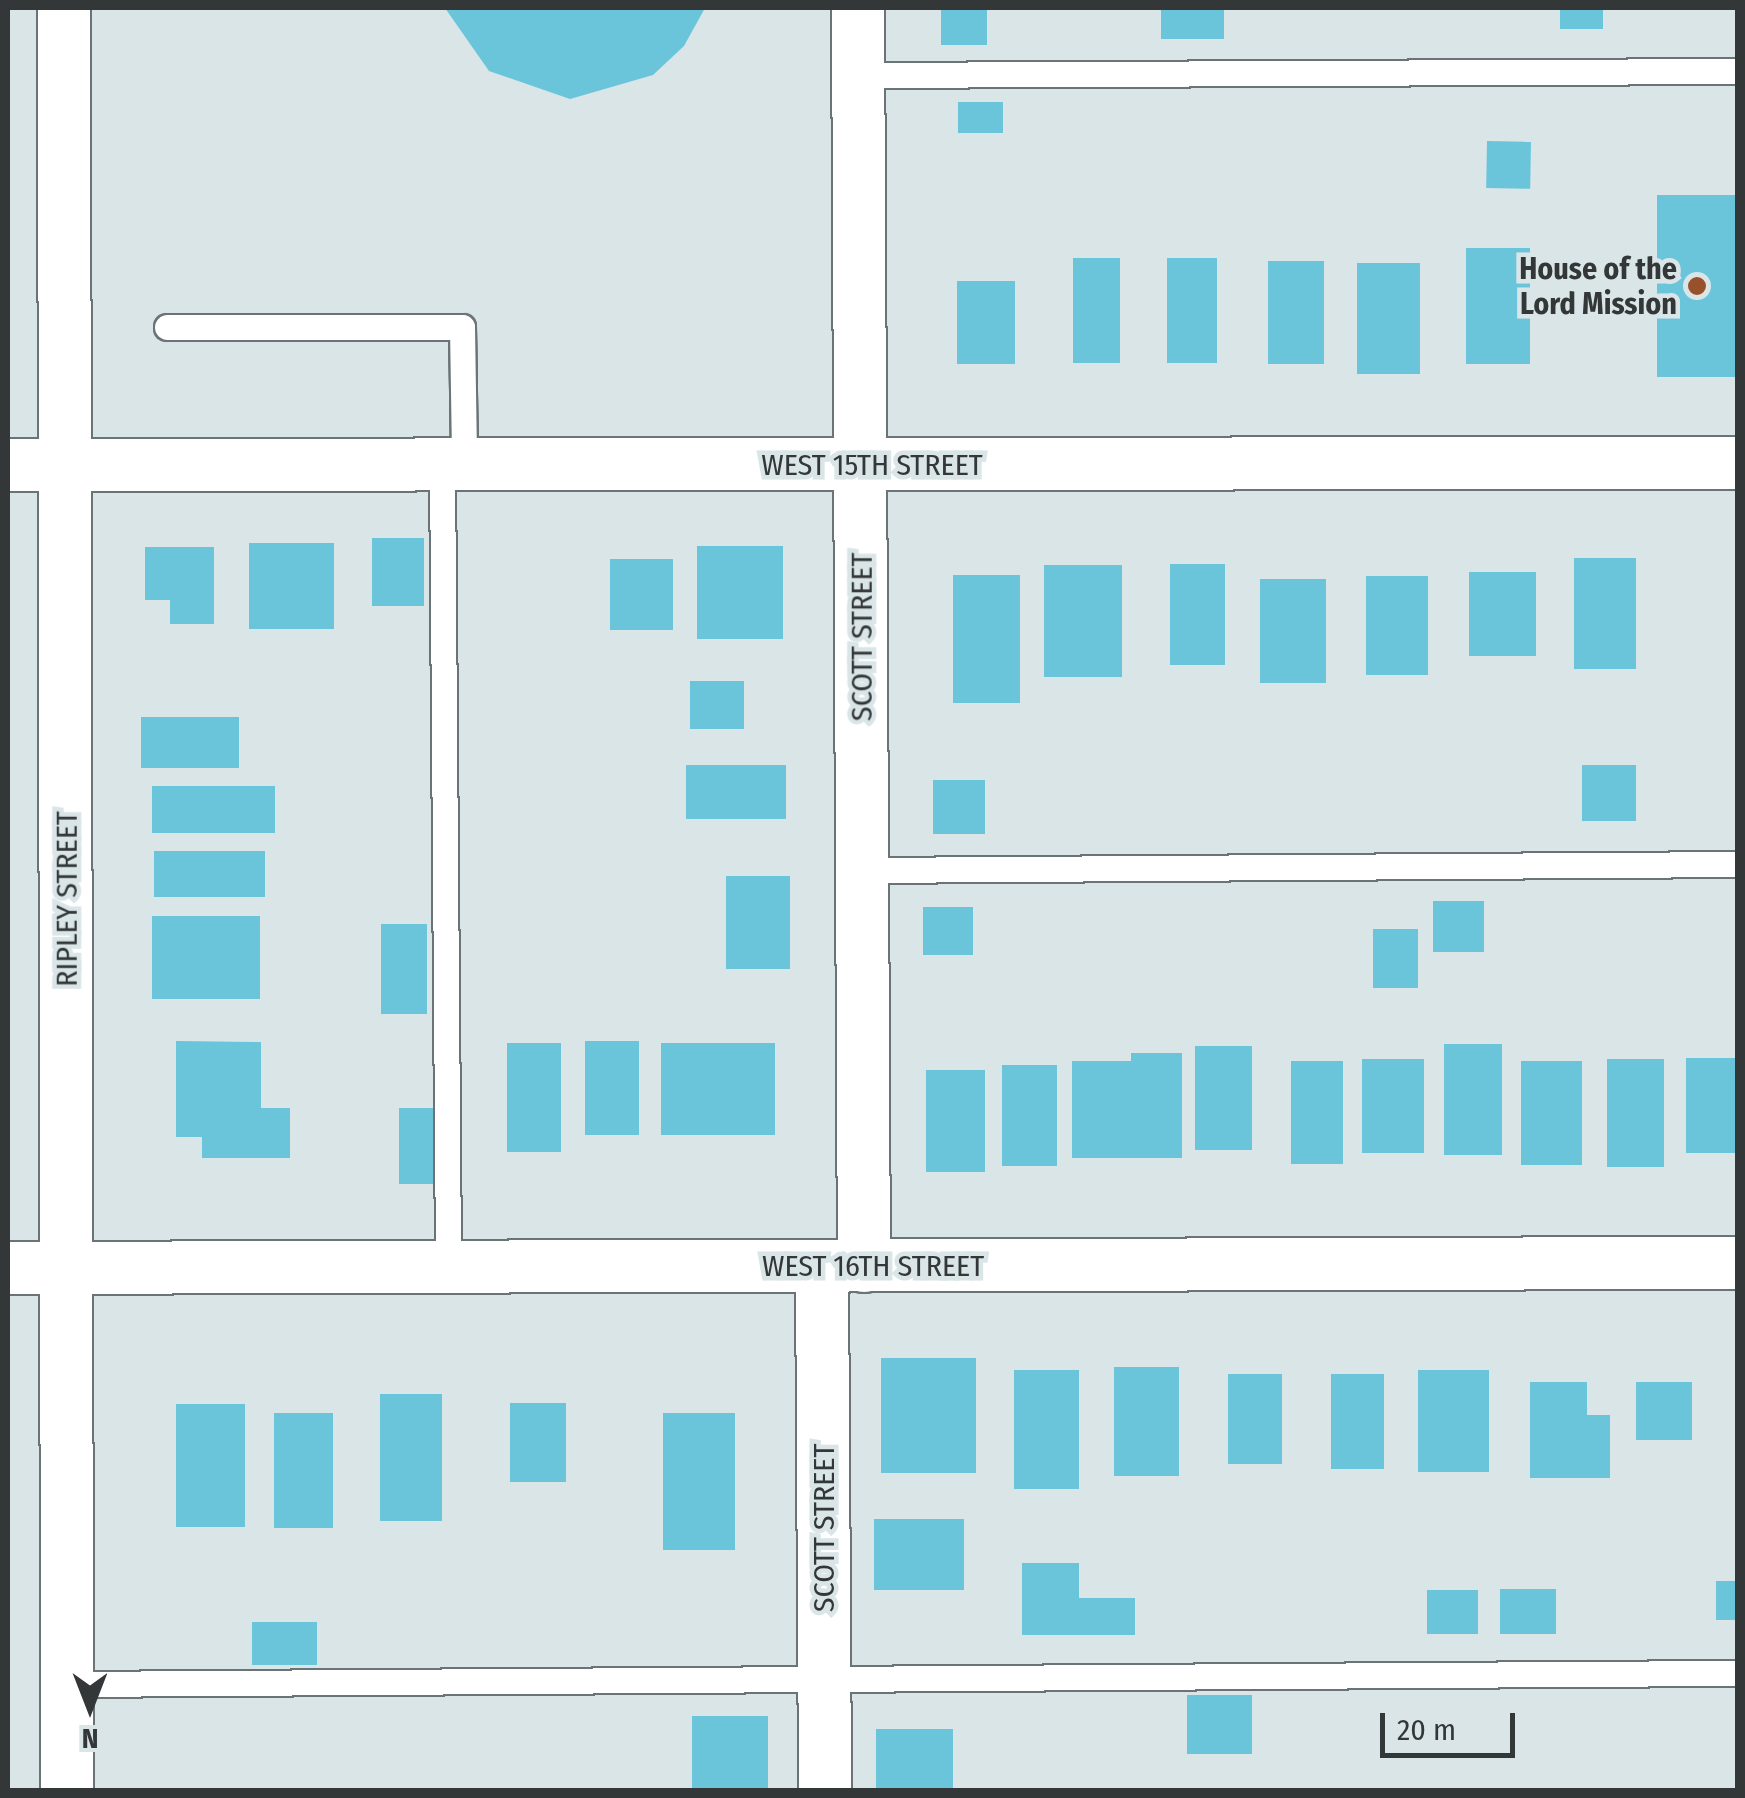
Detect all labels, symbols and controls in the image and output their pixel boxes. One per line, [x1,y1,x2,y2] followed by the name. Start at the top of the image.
[1519,251,1677,322] place label: House of the Lord Mission
[1686,275,1708,297] marker: House of the Lord Mission
[761,447,983,483] street label: WEST 15TH STREET
[844,553,880,721] street label: SCOTT STREET
[49,811,85,987] street label: RIPLEY STREET
[762,1248,984,1284] street label: WEST 16TH STREET
[806,1444,842,1612] street label: SCOTT STREET
[40,1658,140,1758] north arrow
[1385,1693,1520,1755] scale bar
[1397,1712,1456,1748] text: 20 m
[82,1722,98,1755] text: N

